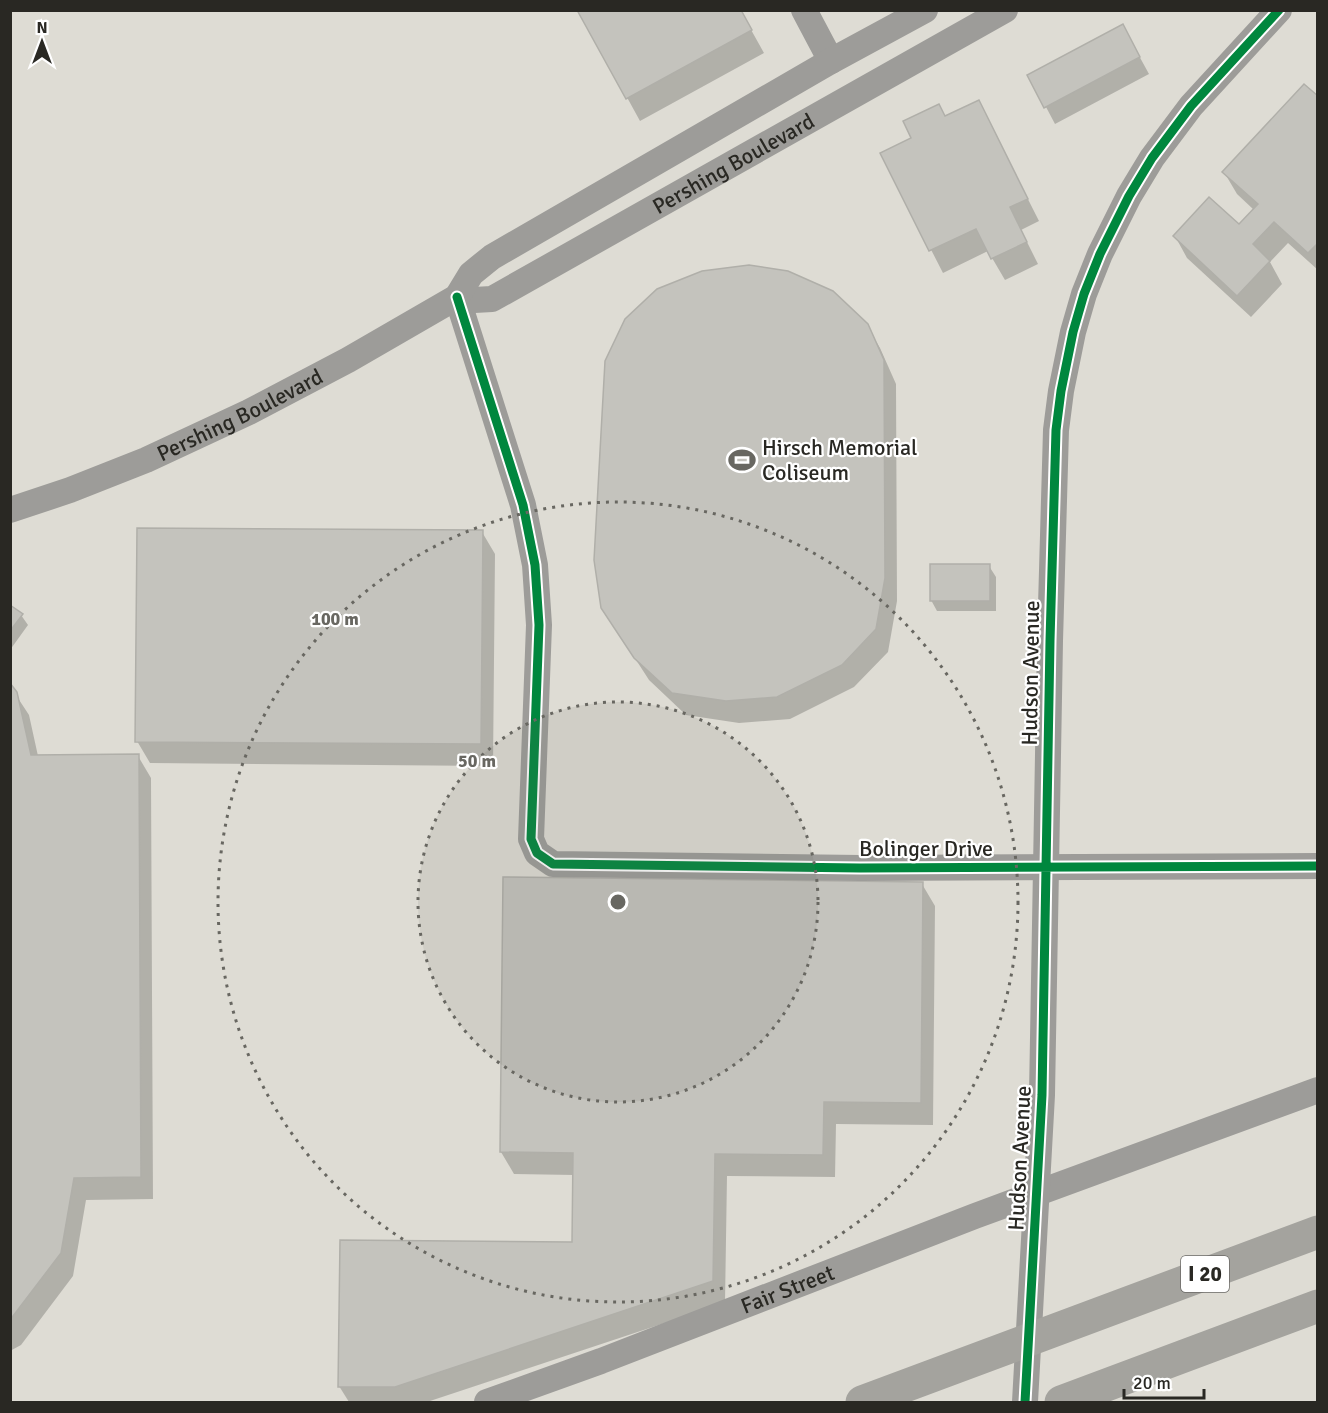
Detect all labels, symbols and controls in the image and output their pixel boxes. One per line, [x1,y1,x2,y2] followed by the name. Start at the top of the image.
[12,12,72,72] north arrow
[36,18,48,38] text: N
[648,107,819,220] street label: Pershing Boulevard
[153,363,327,467] street label: Pershing Boulevard
[762,434,918,486] place label: Hirsch Memorial Coliseum
[727,445,757,475] sports icon: Hirsch Memorial Coliseum
[1016,600,1045,746] street label: Hudson Avenue
[311,608,359,630] text: 100 m
[458,750,496,772] text: 50 m
[859,835,993,862] street label: Bolinger Drive
[608,892,628,912] centre of rings
[1002,1085,1037,1231] street label: Hudson Avenue
[1181,1256,1229,1292] road number: I 20
[737,1259,838,1320] street label: Fair Street
[1124,1362,1204,1400] scale bar
[1133,1372,1171,1394] text: 20 m

